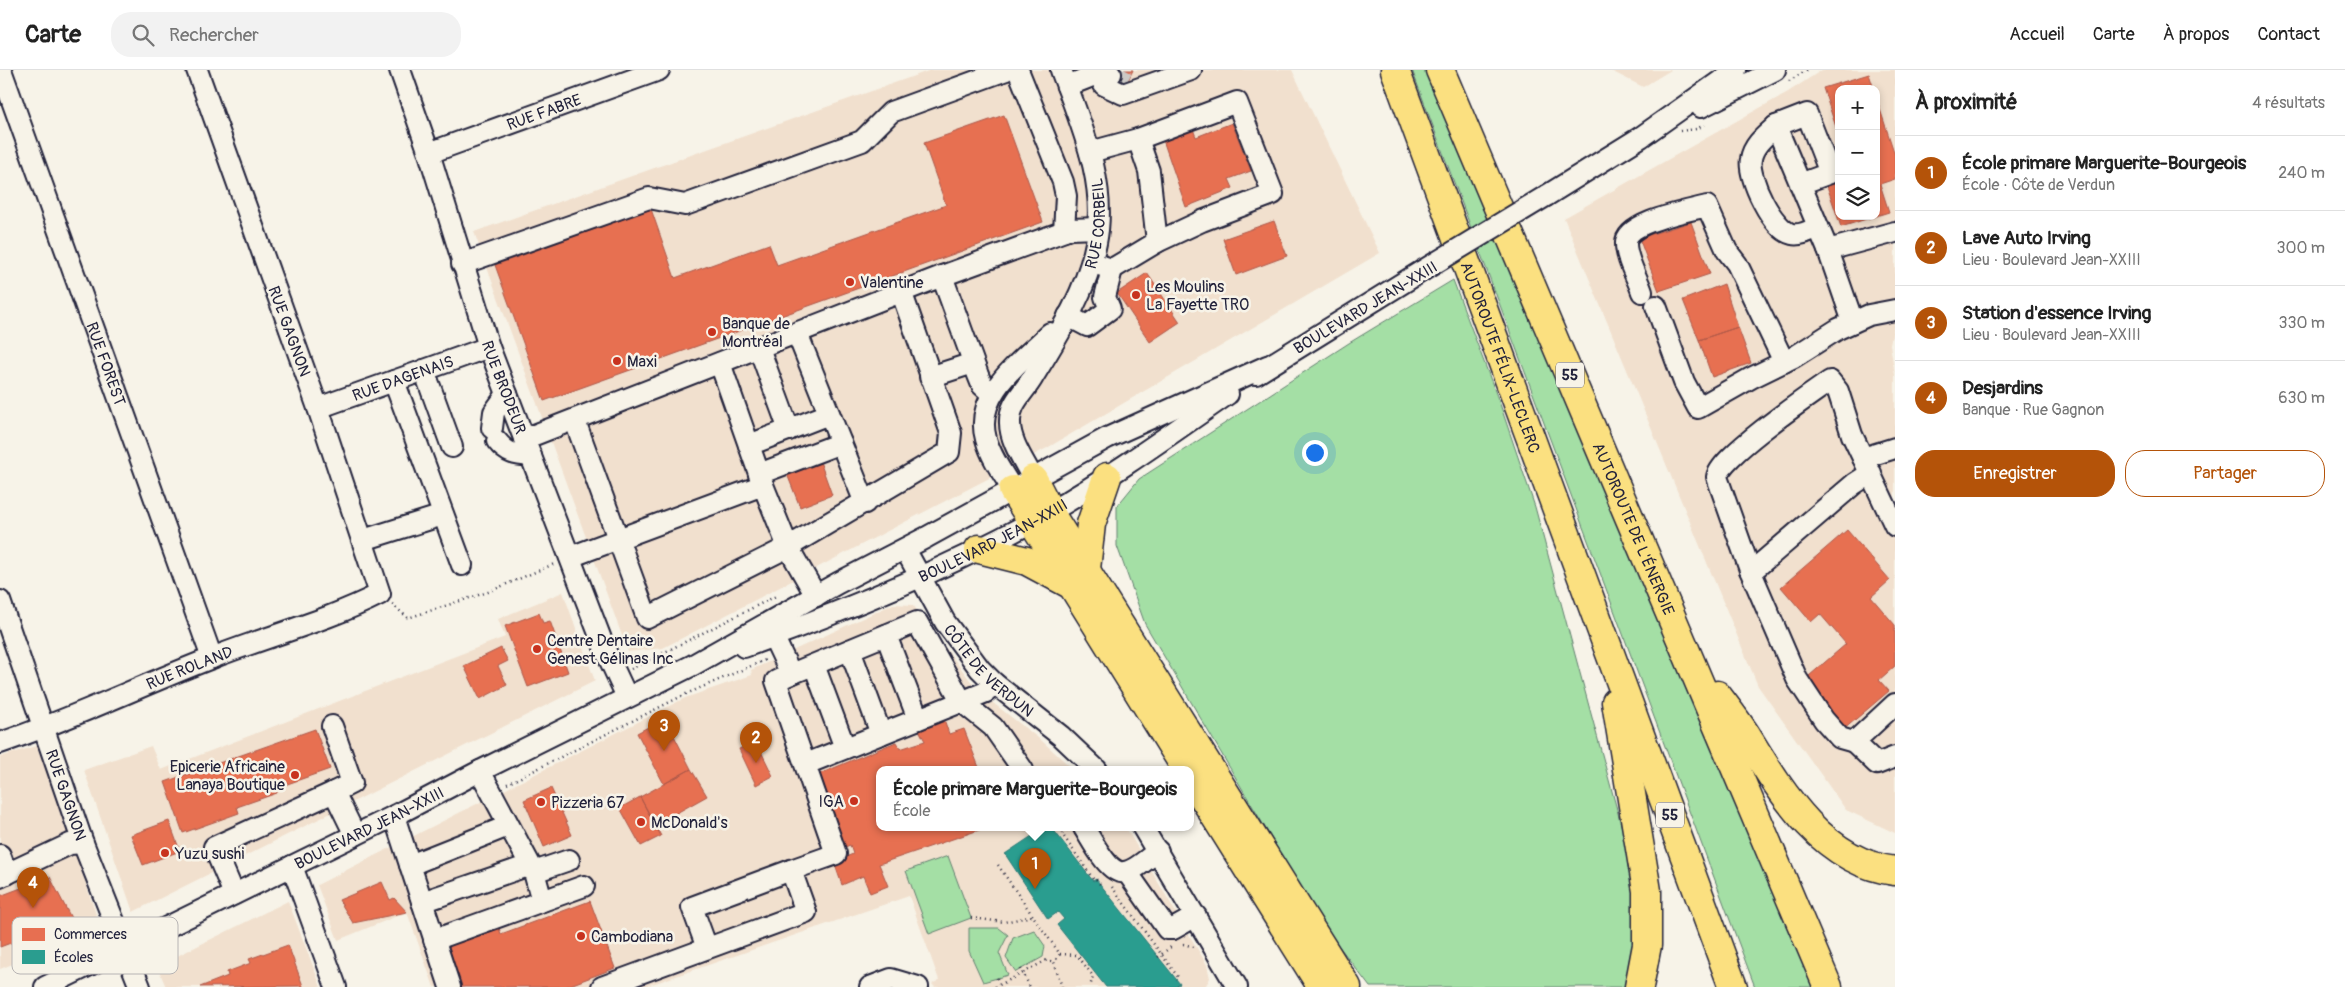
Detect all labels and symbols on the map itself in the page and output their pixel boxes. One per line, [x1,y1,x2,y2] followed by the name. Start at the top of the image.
[504,90,584,135] street label: RUE FABRE
[1081,177,1110,272] street label: RUE CORBEIL
[1290,257,1441,359] street label: BOULEVARD JEAN-XXIII
[1455,259,1544,456] street label: AUTOROUTE FÉLIX-LECLERC
[860,273,923,293] place label: Valentine
[844,276,856,288] marker: Valentine
[1146,277,1249,315] place label: Les Moulins La Fayette TRO
[263,283,315,379] street label: RUE GAGNON
[1130,289,1142,301] marker: Les Moulins La Fayette TRO
[722,314,790,352] place label: Banque de Montréal
[81,320,130,409] street label: RUE FOREST
[706,326,718,338] marker: Banque de Montréal
[477,338,530,437] street label: RUE BRODEUR
[350,351,457,406] street label: RUE DAGENAIS
[627,352,657,372] place label: Maxi
[611,355,623,367] marker: Maxi
[1556,362,1584,388] road number: 55
[1302,440,1328,466] your location
[1588,440,1679,618] street label: AUTOROUTE DE L'ÉNERGIE
[916,495,1071,587] street label: BOULEVARD JEAN-XXIII
[939,620,1037,722] street label: CÔTE DE VERDUN
[547,631,674,669] place label: Centre Dentaire Genest Gélinas Inc
[144,642,236,695] street label: RUE ROLAND
[531,643,543,655] marker: Centre Dentaire Genest Gélinas Inc
[648,710,680,751] pin: 3
[740,722,772,763] pin: 2
[41,747,90,843] street label: RUE GAGNON
[170,757,285,795] place label: Epicerie Africaine Lanaya Boutique
[289,769,301,781] marker: Epicerie Africaine Lanaya Boutique
[291,783,447,874] street label: BOULEVARD JEAN-XXIII
[818,792,844,812] place label: IGA
[551,793,625,813] place label: Pizzeria 67
[848,795,860,807] marker: IGA
[535,796,547,808] marker: Pizzeria 67
[1656,802,1684,828] road number: 55
[651,813,728,833] place label: McDonald's
[635,816,647,828] marker: McDonald's
[174,844,244,864] place label: Yuzu sushi
[159,847,171,859] marker: Yuzu sushi
[1019,848,1051,889] pin: 1
[17,867,49,908] pin: 4
[12,917,178,974] legend
[54,926,128,943] text: Commerces
[591,927,673,947] place label: Cambodiana
[575,930,587,942] marker: Cambodiana
[54,948,94,966] text: Écoles

